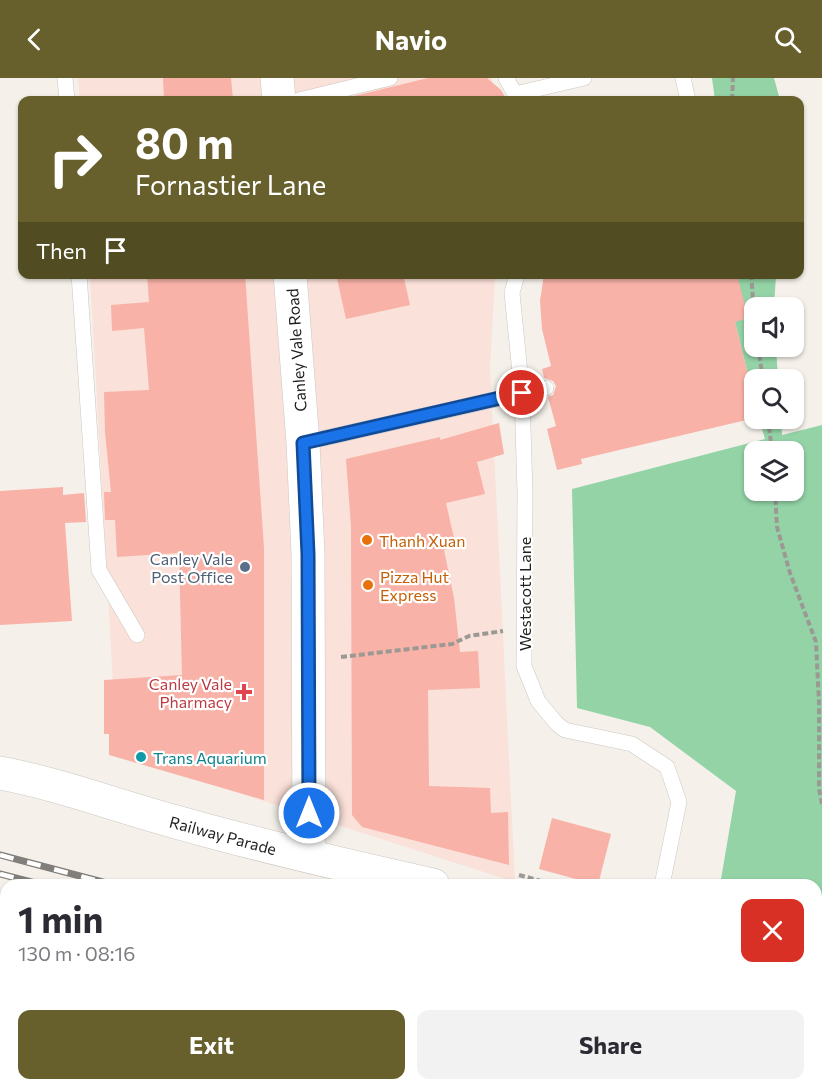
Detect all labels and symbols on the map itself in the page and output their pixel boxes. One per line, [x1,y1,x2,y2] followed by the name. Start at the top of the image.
[282,288,310,412] street label: Canley Vale Road
[496,367,547,418] pin
[379,531,465,550] place label: Thanh Xuan
[360,533,374,547] marker: Thanh Xuan
[515,537,534,651] street label: Westacott Lane
[150,549,233,586] place label: Canley Vale Post Office
[238,560,252,574] marker: Canley Vale Post Office
[380,567,449,604] place label: Pizza Hut Express
[361,578,375,592] marker: Pizza Hut Express
[149,674,232,711] place label: Canley Vale Pharmacy
[237,685,251,699] marker: Canley Vale Pharmacy
[153,748,267,767] place label: Trans Aquarium
[134,750,148,764] marker: Trans Aquarium
[277,781,341,845] position arrow
[167,812,279,858] street label: Railway Parade

